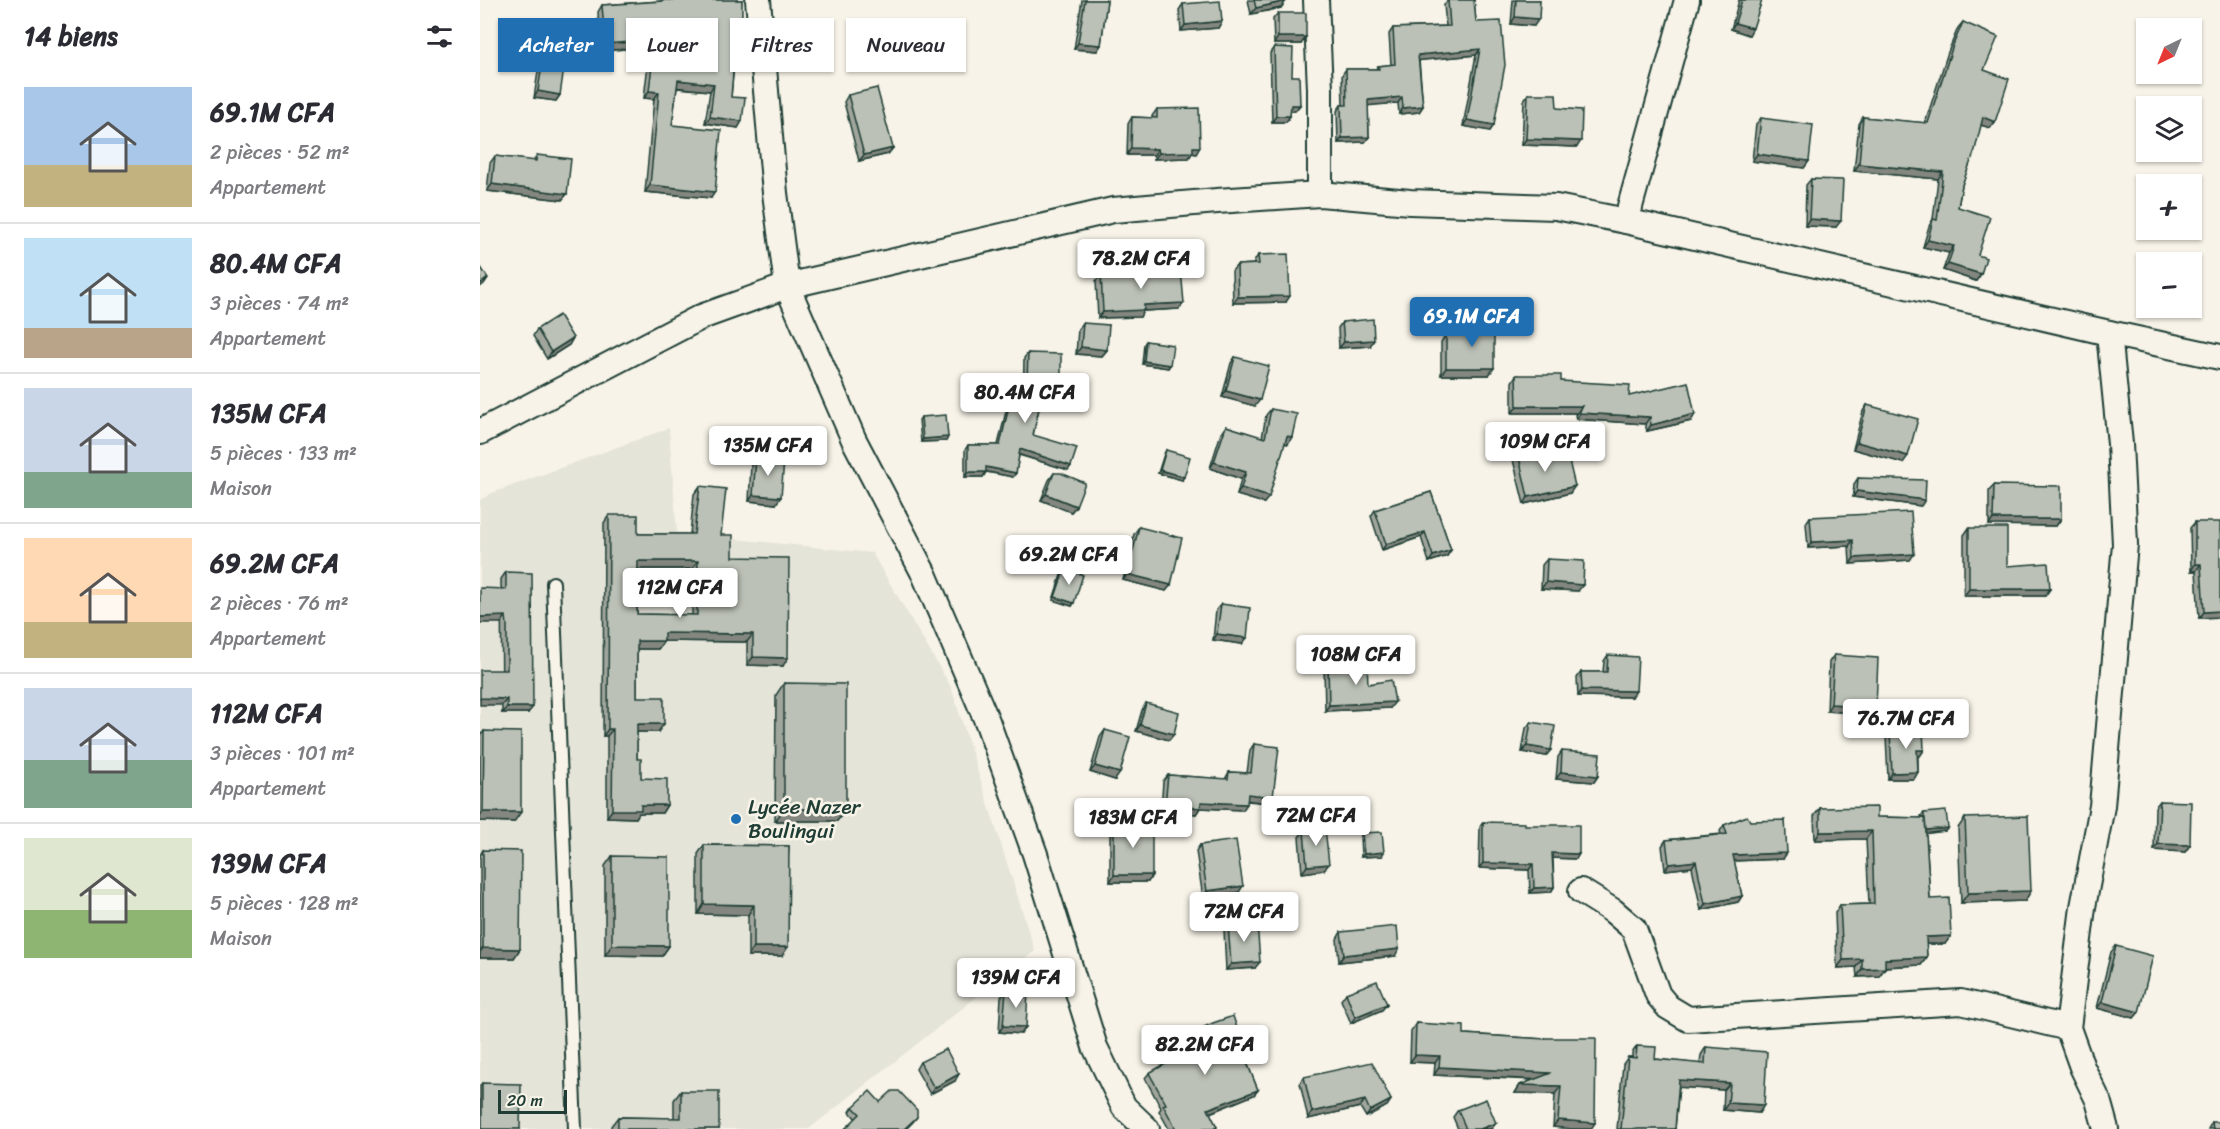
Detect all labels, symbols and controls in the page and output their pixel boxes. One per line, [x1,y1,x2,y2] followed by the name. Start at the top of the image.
[24,13,118,59] text: 14 biens
[498,18,614,72] chip: Acheter
[626,18,718,72] chip: Louer
[730,18,834,72] chip: Filtres
[846,18,966,72] chip: Nouveau
[2136,18,2202,84] north arrow
[2136,18,2202,318] map controls
[423,20,456,53] icon: filters
[210,89,335,135] text: 69.1M CFA
[2136,96,2202,162] button: layers
[72,111,144,183] icon: home
[210,135,350,170] text: 2 pièces · 52 m²
[210,170,326,205] text: Appartement
[2136,174,2202,240] button: +
[1072,239,1210,290] pin: 78.2M CFA
[210,240,342,286] text: 80.4M CFA
[1091,241,1191,276] text: 78.2M CFA
[2136,252,2202,318] button: −
[72,262,144,334] icon: home
[210,286,349,321] text: 3 pièces · 74 m²
[1403,297,1541,348] pin: 69.1M CFA
[1424,299,1520,334] text: 69.1M CFA
[210,321,326,356] text: Appartement
[956,373,1094,424] pin: 80.4M CFA
[974,375,1076,410] text: 80.4M CFA
[210,390,327,436] text: 135M CFA
[72,412,144,484] icon: home
[1483,422,1607,473] pin: 109M CFA
[1499,424,1591,459] text: 109M CFA
[706,426,830,477] pin: 135M CFA
[723,428,813,463] text: 135M CFA
[210,436,357,471] text: 5 pièces · 133 m²
[210,471,272,506] text: Maison
[1000,535,1138,586] pin: 69.2M CFA
[1019,537,1119,572] text: 69.2M CFA
[210,540,339,586] text: 69.2M CFA
[72,562,144,634] icon: home
[618,568,742,619] pin: 112M CFA
[637,570,723,605] text: 112M CFA
[210,586,349,621] text: 2 pièces · 76 m²
[210,621,326,656] text: Appartement
[1294,635,1418,686] pin: 108M CFA
[1310,637,1402,672] text: 108M CFA
[210,690,323,736] text: 112M CFA
[1837,699,1975,750] pin: 76.7M CFA
[1857,701,1955,736] text: 76.7M CFA
[72,712,144,784] icon: home
[210,736,355,771] text: 3 pièces · 101 m²
[210,771,326,806] text: Appartement
[748,788,862,850] place label: Lycée Nazer Boulingui
[1261,796,1371,847] pin: 72M CFA
[1071,798,1195,849] pin: 183M CFA
[1276,798,1356,833] text: 72M CFA
[1088,800,1178,835] text: 183M CFA
[729,812,743,826] marker: Lycée Nazer Boulingui
[210,840,327,886] text: 139M CFA
[72,862,144,934] icon: home
[210,886,359,921] text: 5 pièces · 128 m²
[1189,892,1299,943] pin: 72M CFA
[1204,894,1284,929] text: 72M CFA
[210,921,272,956] text: Maison
[954,958,1078,1009] pin: 139M CFA
[971,960,1061,995] text: 139M CFA
[1136,1025,1274,1076] pin: 82.2M CFA
[1155,1027,1255,1062] text: 82.2M CFA
[507,1086,543,1115] text: 20 m
[498,1087,567,1114] scale bar

